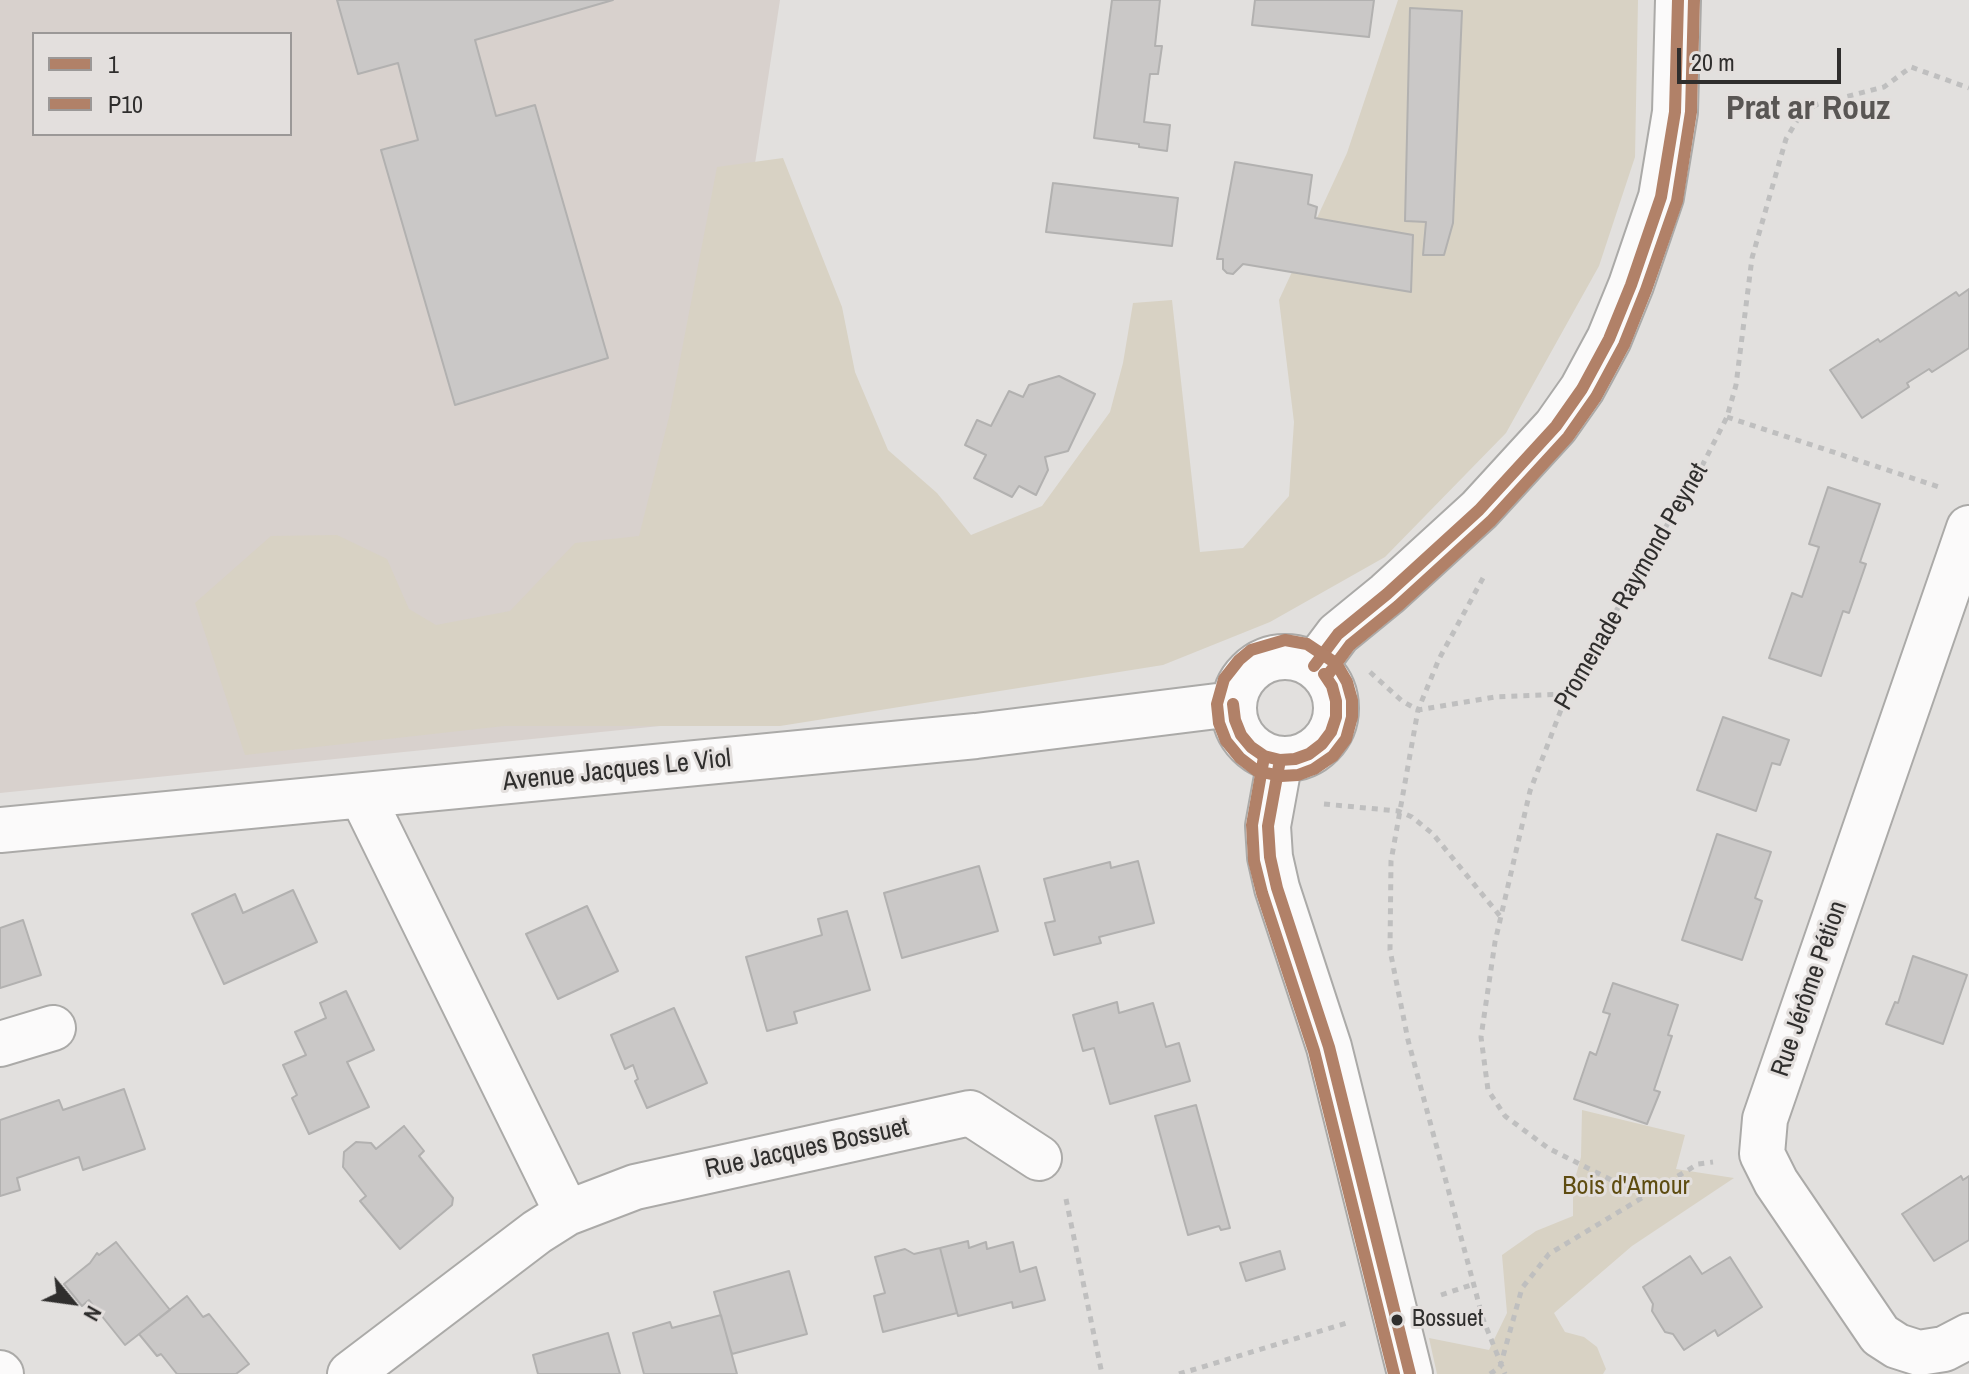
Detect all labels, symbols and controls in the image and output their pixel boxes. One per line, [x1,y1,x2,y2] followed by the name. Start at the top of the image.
[32,32,292,136] legend
[1681,32,1845,82] scale bar
[1691,46,1735,78] text: 20 m
[108,48,119,80] text: 1
[108,88,143,120] text: P10
[1726,90,1890,130] district label: Prat ar Rouz
[1549,458,1715,716] street label: Promenade Raymond Peynet
[501,744,733,798] street label: Avenue Jacques Le Viol
[1765,897,1855,1081] street label: Rue Jérôme Pétion
[702,1112,912,1186] street label: Rue Jacques Bossuet
[1562,1171,1690,1203] park label: Bois d'Amour
[32,1262,112,1342] north arrow
[77,1301,109,1327] text: N
[1412,1306,1483,1334] place label: Bossuet
[1389,1312,1405,1328] marker: Bossuet

